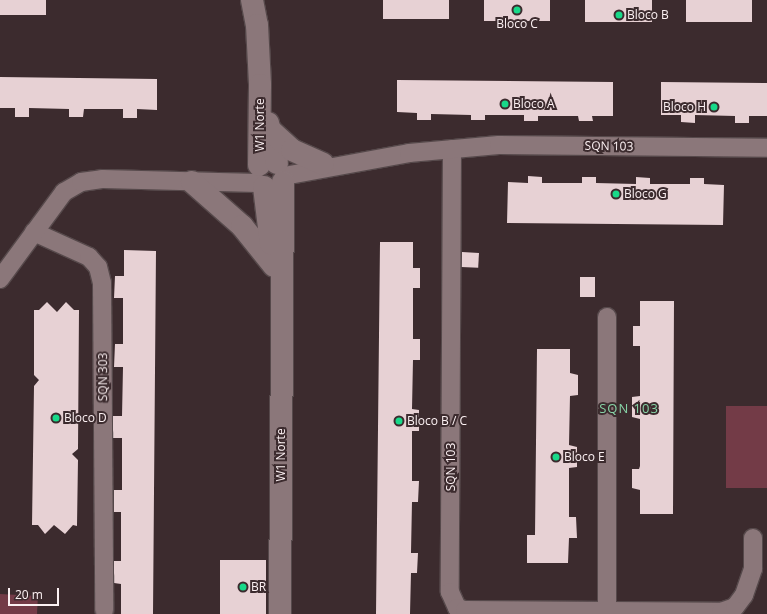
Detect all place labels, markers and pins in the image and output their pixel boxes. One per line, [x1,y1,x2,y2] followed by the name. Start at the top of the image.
[512,5,522,15] marker: Bloco C
[627,8,669,22] place label: Bloco B
[614,10,624,20] marker: Bloco B
[496,17,538,31] place label: Bloco C
[513,97,555,111] place label: Bloco A
[500,99,510,109] marker: Bloco A
[663,100,706,114] place label: Bloco H
[709,102,719,112] marker: Bloco H
[624,187,667,201] place label: Bloco G
[611,189,621,199] marker: Bloco G
[64,411,107,425] place label: Bloco D
[51,413,61,423] marker: Bloco D
[407,414,467,428] place label: Bloco B / C
[394,416,404,426] marker: Bloco B / C
[564,450,605,464] place label: Bloco E
[551,452,561,462] marker: Bloco E
[251,580,266,594] place label: BR
[238,582,248,592] marker: BR

